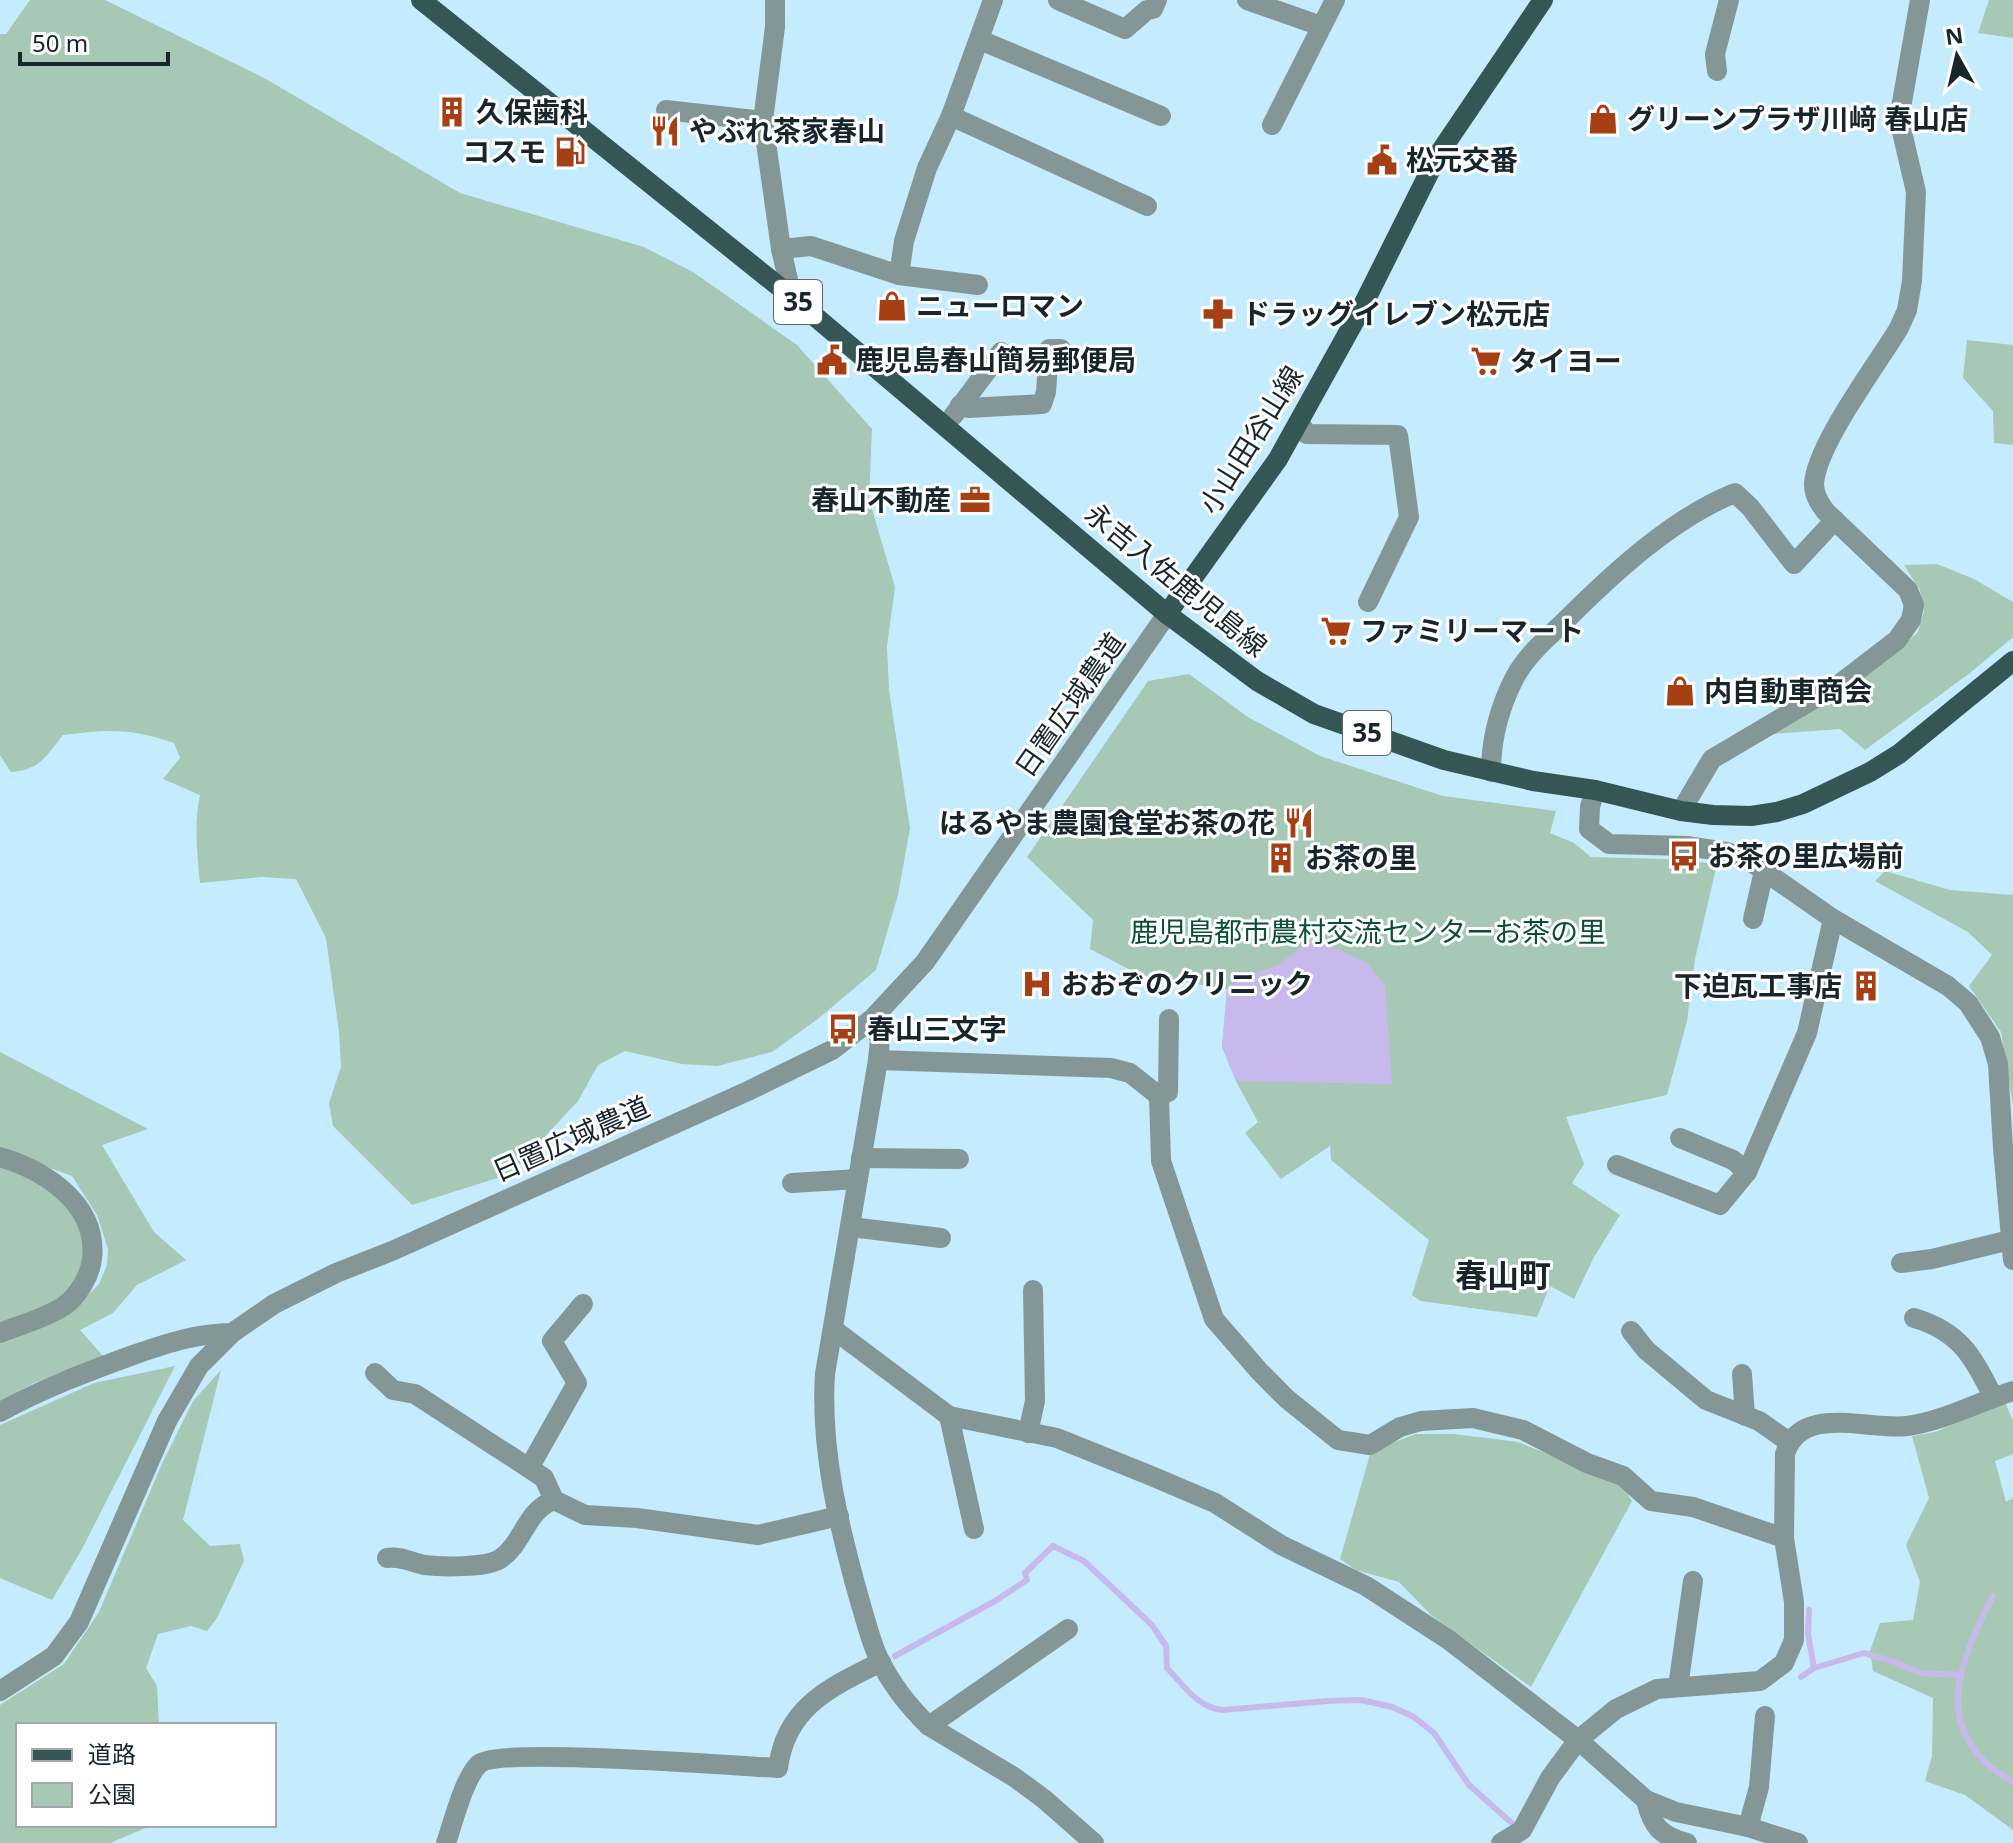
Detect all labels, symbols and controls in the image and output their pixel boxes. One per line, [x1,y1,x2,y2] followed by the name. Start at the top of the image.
[20,16,168,66] scale bar
[1917,16,1997,96] north arrow
[1943,19,1965,51] text: N
[32,26,88,59] text: 50 m
[476,92,588,130] place label: 久保歯科
[435,95,469,129] building icon: 久保歯科
[1627,99,1968,137] place label: グリーンプラザ川﨑 春山店
[1586,102,1620,136] shop icon: グリーンプラザ川﨑 春山店
[689,111,885,149] place label: やぶれ茶家春山
[648,114,682,148] restaurant icon: やぶれ茶家春山
[462,132,546,170] place label: コスモ
[553,135,587,169] fuel station icon: コスモ
[1406,140,1518,178] place label: 松元交番
[1365,143,1399,177] public building icon: 松元交番
[774,280,822,324] road number: 35
[916,286,1084,324] place label: ニューロマン
[875,289,909,323] shop icon: ニューロマン
[1242,294,1550,332] place label: ドラッグイレブン松元店
[1201,297,1235,331] pharmacy icon: ドラッグイレブン松元店
[856,340,1136,378] place label: 鹿児島春山簡易郵便局
[1510,341,1622,379] place label: タイヨー
[815,343,849,377] public building icon: 鹿児島春山簡易郵便局
[1469,344,1503,378] supermarket icon: タイヨー
[1190,358,1311,521] street label: 小山田谷山線
[811,480,951,518] place label: 春山不動産
[958,483,992,517] office icon: 春山不動産
[1078,494,1276,664] street label: 永吉入佐鹿児島線
[1360,611,1584,649] place label: ファミリーマート
[1319,614,1353,648] supermarket icon: ファミリーマート
[1005,625,1133,784] street label: 日置広域農道
[1704,671,1872,709] place label: 内自動車商会
[1663,674,1697,708] shop icon: 内自動車商会
[1343,711,1391,755] road number: 35
[939,803,1275,841] place label: はるやま農園食堂お茶の花
[1282,806,1316,840] restaurant icon: はるやま農園食堂お茶の花
[1708,836,1904,874] place label: お茶の里広場前
[1305,838,1417,876] place label: お茶の里
[1667,839,1701,873] bus stop icon: お茶の里広場前
[1264,841,1298,875] building icon: お茶の里
[1130,912,1606,950] park label: 鹿児島都市農村交流センターお茶の里
[1061,964,1313,1002] place label: おおぞのクリニック
[1674,966,1842,1004] place label: 下迫瓦工事店
[1020,967,1054,1001] hospital icon: おおぞのクリニック
[1849,969,1883,1003] building icon: 下迫瓦工事店
[867,1009,1007,1047] place label: 春山三文字
[826,1012,860,1046] bus stop icon: 春山三文字
[486,1087,655,1190] street label: 日置広域農道
[1455,1253,1551,1296] district label: 春山町
[16,1723,276,1827] legend
[88,1737,136,1770] text: 道路
[88,1777,136,1810] text: 公園

